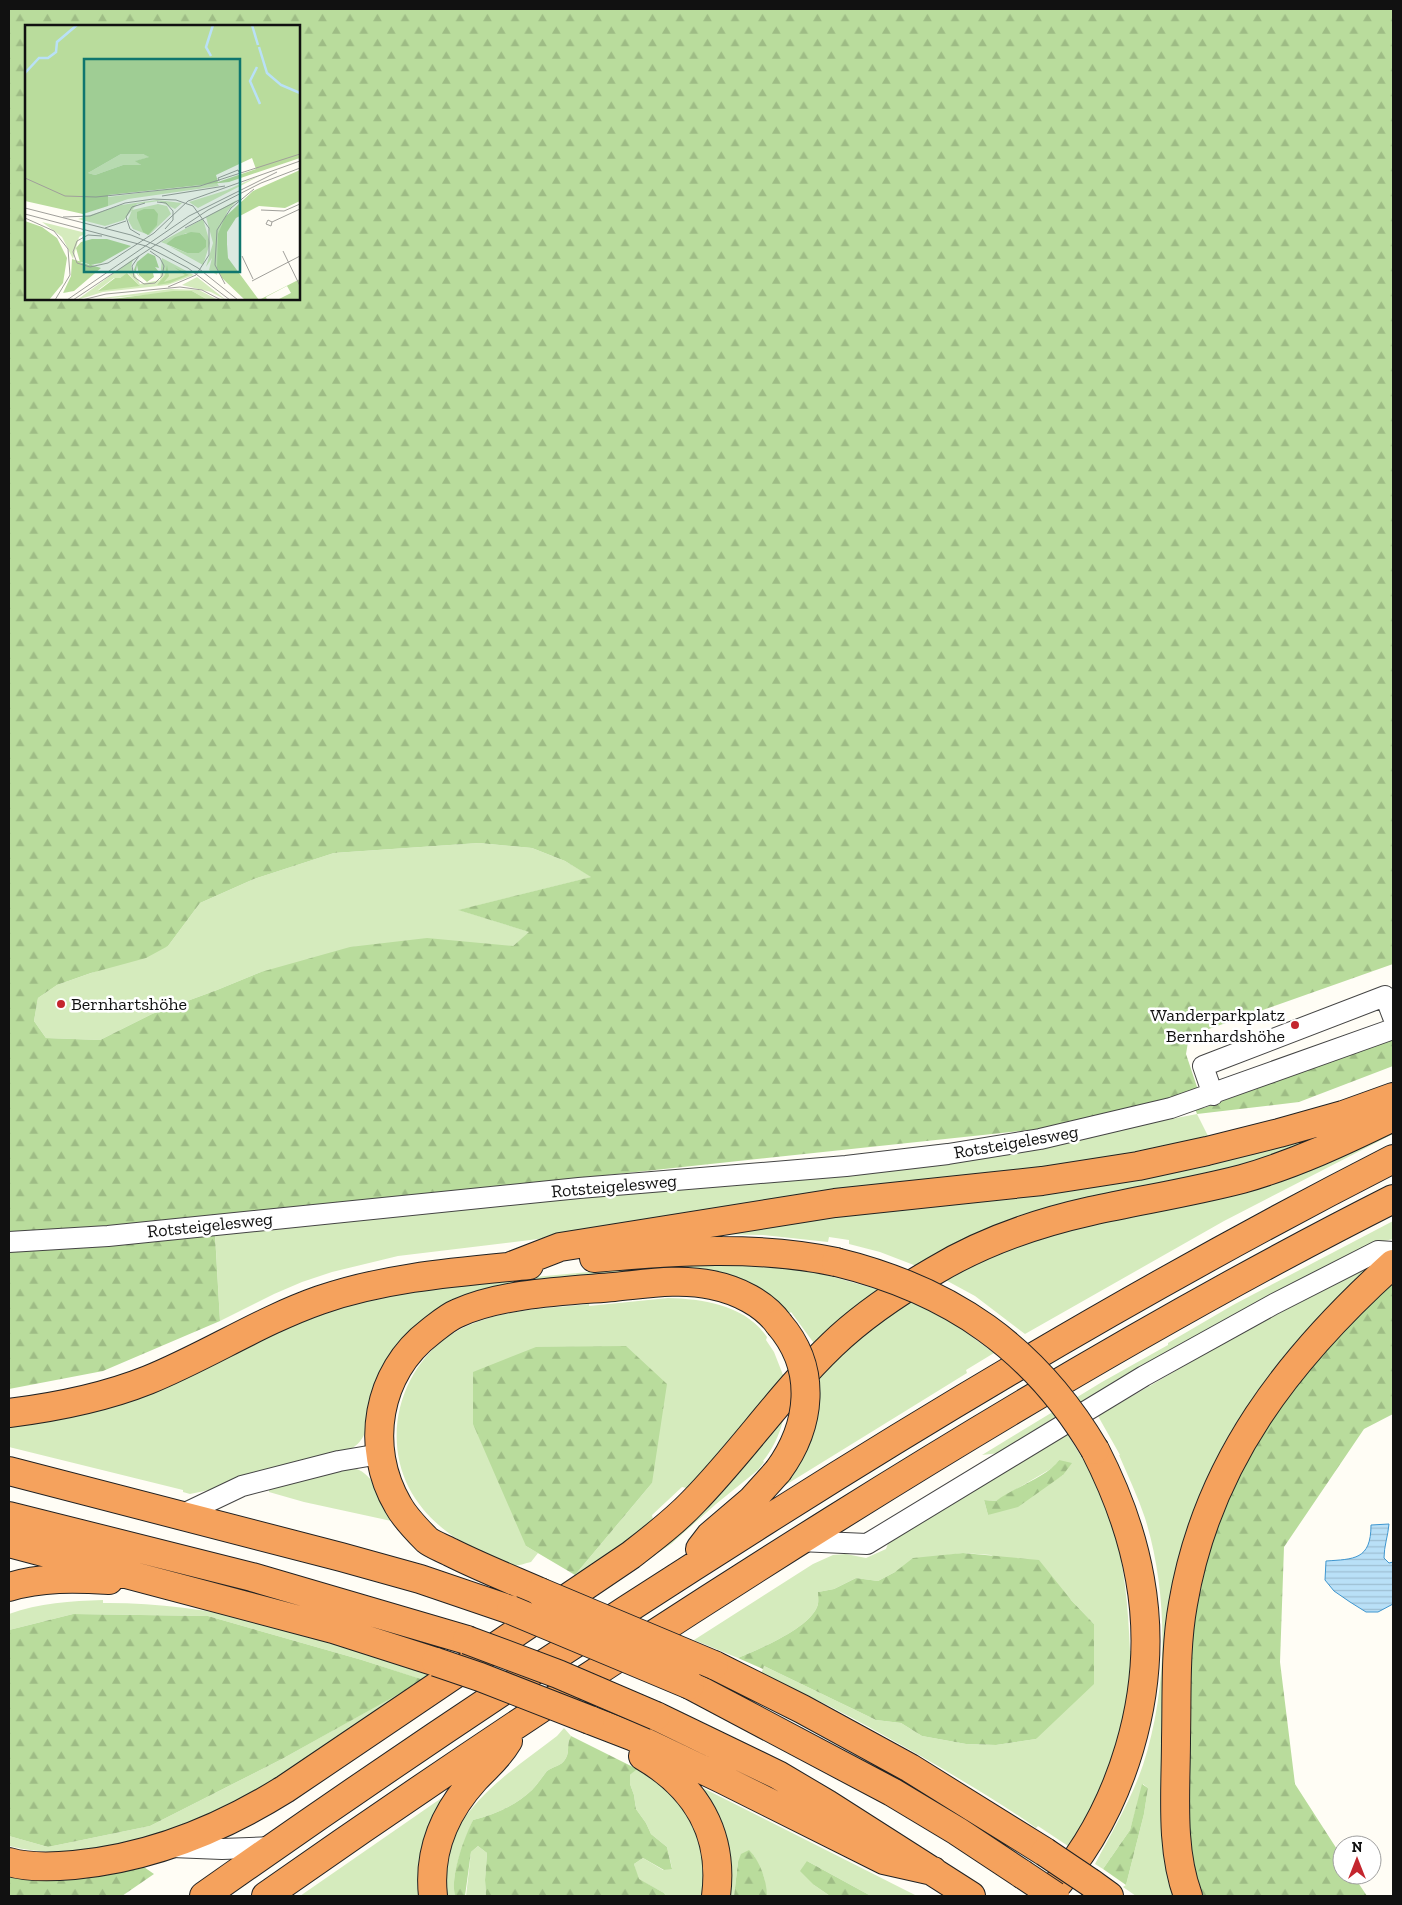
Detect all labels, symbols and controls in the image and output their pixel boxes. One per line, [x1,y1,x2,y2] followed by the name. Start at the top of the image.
[25,25,300,300] inset map
[71,993,187,1015] place label: Bernhartshöhe
[55,998,67,1010] marker: Bernhartshöhe
[1150,1004,1285,1047] place label: Wanderparkplatz Bernhardshöhe
[1289,1019,1301,1031] marker: Wanderparkplatz Bernhardshöhe
[952,1120,1080,1164] street label: Rotsteigelesweg
[550,1170,678,1202] street label: Rotsteigelesweg
[146,1207,274,1243] street label: Rotsteigelesweg
[1332,1835,1382,1885] north arrow
[1352,1839,1363,1856] text: N

